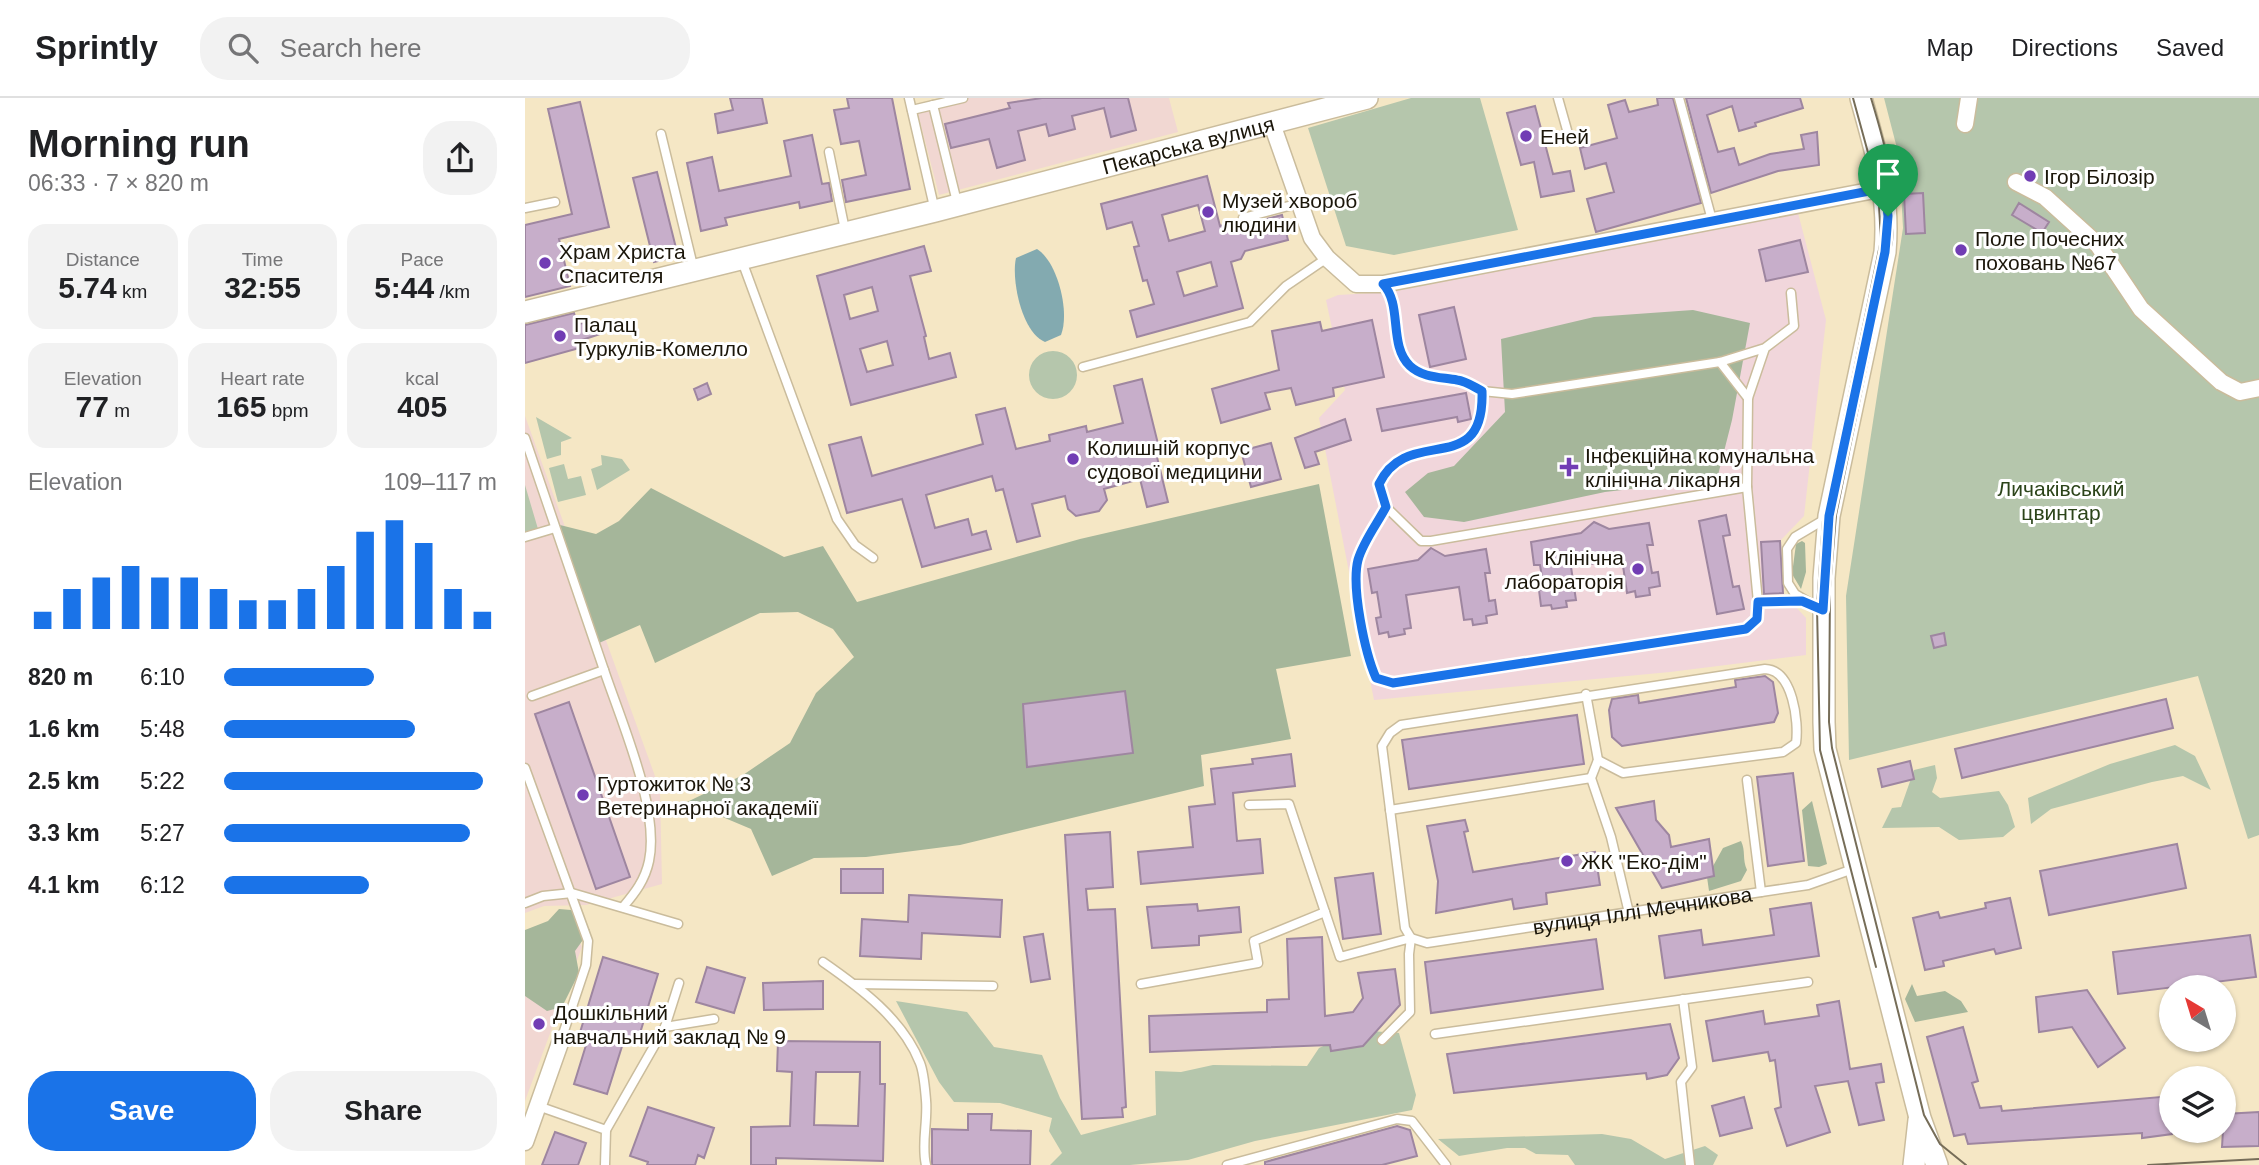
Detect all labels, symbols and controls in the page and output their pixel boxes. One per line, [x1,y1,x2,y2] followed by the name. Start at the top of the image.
[200,17,690,80] search box
[35,29,158,66] text: Sprintly
[224,29,262,67] icon: search
[280,33,422,63] text: Search here
[1927,34,1973,61] text: Map
[2011,34,2118,61] text: Directions
[2156,34,2224,61] text: Saved
[1100,111,1277,178] street label: Пекарська вулиця
[423,121,497,195] button: share
[28,123,250,165] text: Morning run
[1540,125,1589,148] place label: Еней
[1518,128,1534,144] marker: Еней
[1858,144,1918,216] pin
[1869,155,1907,193] icon: arrive
[2044,165,2155,188] place label: Ігор Білозір
[2022,168,2038,184] marker: Ігор Білозір
[28,170,209,196] text: 06:33 · 7 × 820 m
[1222,189,1357,236] place label: Музей хвороб людини
[1200,204,1216,220] marker: Музей хвороб людини
[1975,227,2125,274] place label: Поле Почесних поховань №67
[559,240,686,287] place label: Храм Христа Спасителя
[1953,242,1969,258] marker: Поле Почесних поховань №67
[66,249,140,270] text: Distance
[242,249,283,270] text: Time
[401,249,444,270] text: Pace
[537,255,553,271] marker: Храм Христа Спасителя
[58,271,117,304] text: 5.74
[224,271,301,304] text: 32:55
[374,271,434,304] text: 5:44
[117,281,147,302] text: km
[434,281,470,302] text: /km
[574,313,748,360] place label: Палац Туркулів-Комелло
[552,328,568,344] marker: Палац Туркулів-Комелло
[64,368,142,389] text: Elevation
[220,368,305,389] text: Heart rate
[405,368,439,389] text: kcal
[76,390,109,423] text: 77
[216,390,266,423] text: 165
[397,390,447,423] text: 405
[109,400,130,421] text: m
[266,400,309,421] text: bpm
[1087,436,1262,483] place label: Колишній корпус судової медицини
[1585,444,1814,491] place label: Інфекційна комунальна клінічна лікарня
[1065,451,1081,467] marker: Колишній корпус судової медицини
[1559,457,1579,477] marker: Інфекційна комунальна клінічна лікарня
[28,469,123,495] text: Elevation
[384,469,497,495] text: 109–117 m
[1998,477,2125,524] park label: Личаківський цвинтар
[1505,546,1624,593] place label: Клінічна лабораторія
[1630,561,1646,577] marker: Клінічна лабораторія
[28,664,93,690] text: 820 m
[140,664,185,690] text: 6:10
[28,716,100,742] text: 1.6 km
[140,716,185,742] text: 5:48
[28,768,100,794] text: 2.5 km
[140,768,185,794] text: 5:22
[597,772,818,819] place label: Гуртожиток № 3 Ветеринарної академії
[575,787,591,803] marker: Гуртожиток № 3 Ветеринарної академії
[28,820,100,846] text: 3.3 km
[140,820,185,846] text: 5:27
[1581,850,1707,873] place label: ЖК "Еко-дім"
[1559,853,1575,869] marker: ЖК "Еко-дім"
[28,872,100,898] text: 4.1 km
[140,872,185,898] text: 6:12
[1531,882,1754,938] street label: вулиця Іллі Мечникова
[2159,975,2237,1052] north arrow
[2159,975,2236,1143] map controls
[553,1001,786,1048] place label: Дошкільний навчальний заклад № 9
[531,1016,547,1032] marker: Дошкільний навчальний заклад № 9
[2159,1066,2236,1143] button: layers
[28,1071,256,1151] button: Save
[270,1071,497,1151] button: Share

